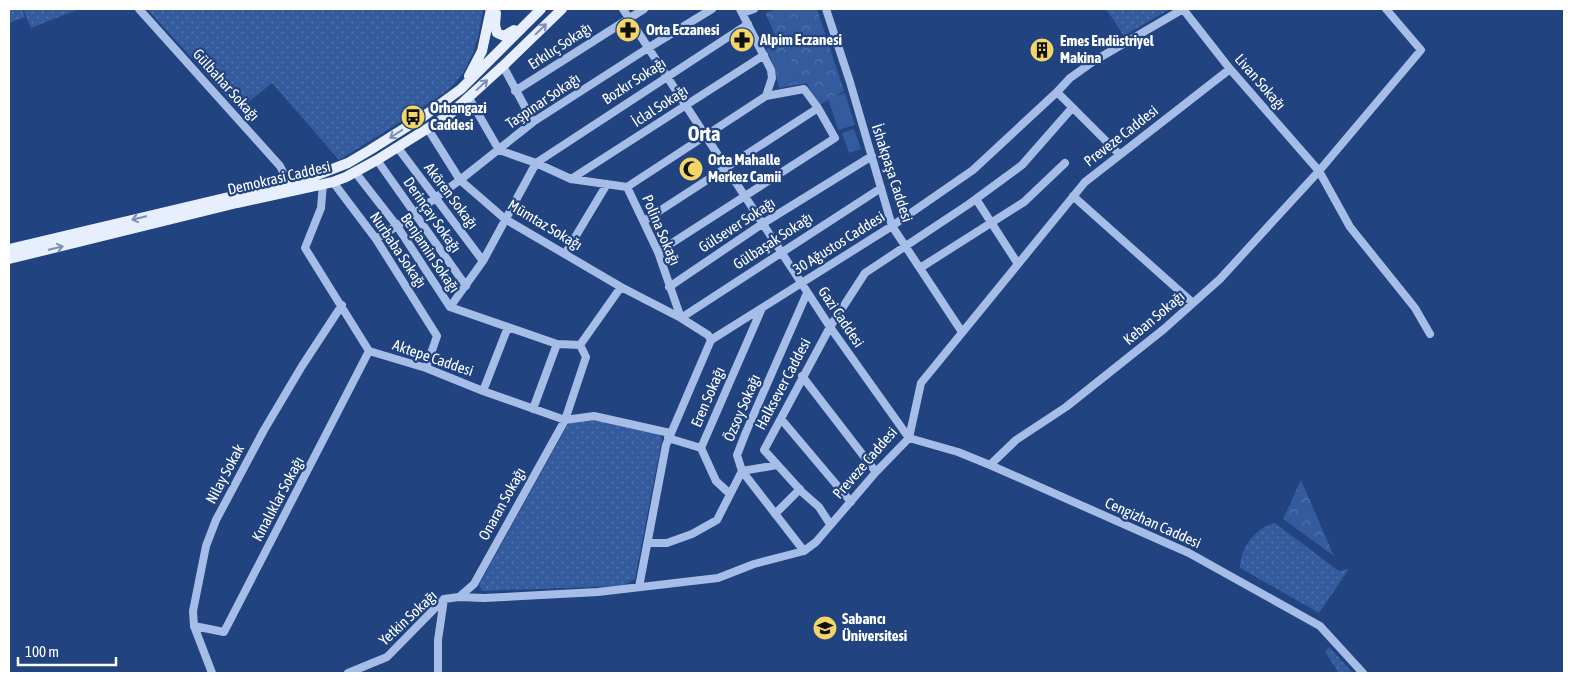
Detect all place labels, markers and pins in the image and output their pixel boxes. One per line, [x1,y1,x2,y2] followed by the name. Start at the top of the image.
[615,17,641,43] pharmacy icon: Orta Eczanesi
[646,21,720,38] place label: Orta Eczanesi
[729,27,755,53] pharmacy icon: Alpim Eczanesi
[759,31,842,48] place label: Alpim Eczanesi
[1060,32,1155,66] place label: Emes Endüstriyel Makina
[1029,37,1055,63] building icon: Emes Endüstriyel Makina
[430,99,487,133] place label: Orhangazi Caddesi
[400,104,426,130] bus stop icon: Orhangazi Caddesi
[708,151,781,185] place label: Orta Mahalle Merkez Camii
[678,156,704,182] mosque icon: Orta Mahalle Merkez Camii
[842,610,907,644] place label: Sabancı Üniversitesi
[812,615,838,641] school or university icon: Sabancı Üniversitesi

